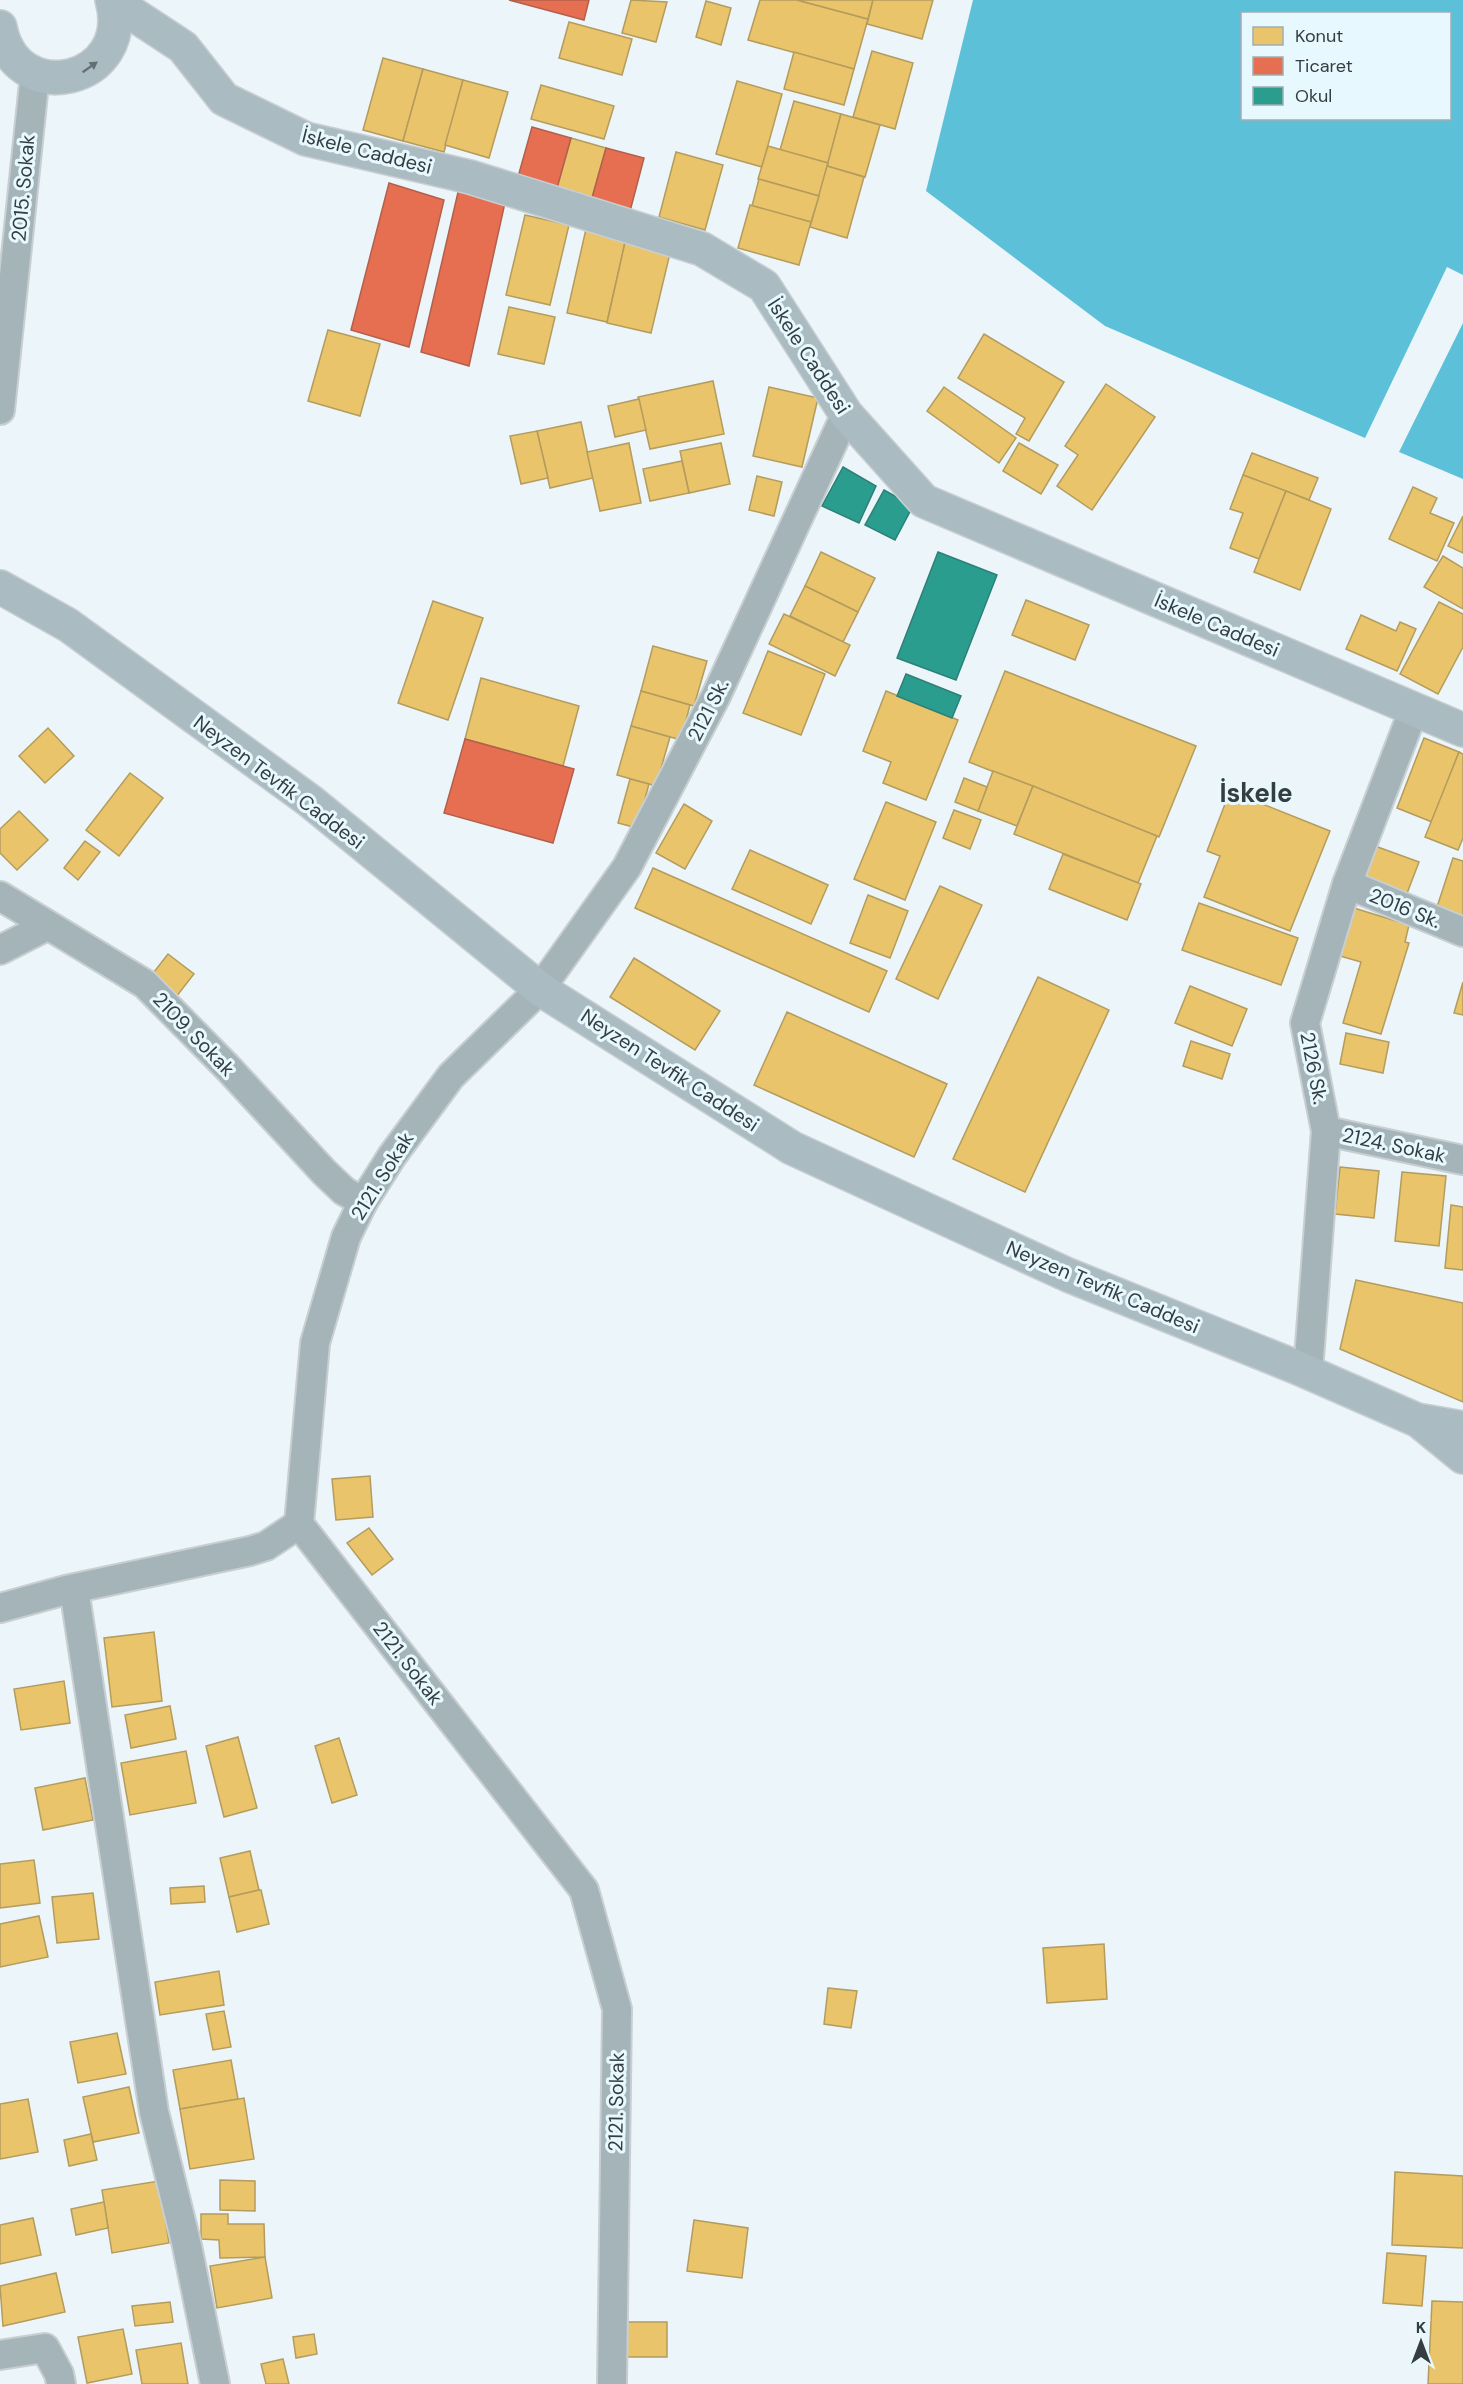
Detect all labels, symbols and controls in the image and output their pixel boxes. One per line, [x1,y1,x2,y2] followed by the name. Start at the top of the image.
[1241,12,1451,120] legend
[1295,24,1343,48] text: Konut
[1295,54,1353,78] text: Ticaret
[82,61,98,73] one-way arrow
[1295,84,1332,108] text: Okul
[299,122,435,180] street label: İskele Caddesi
[5,134,41,242] street label: 2015. Sokak
[762,293,856,419] street label: İskele Caddesi
[1151,587,1283,663] street label: İskele Caddesi
[681,674,735,746] street label: 2121 Sk.
[188,709,370,855] street label: Neyzen Tevfik Caddesi
[1219,776,1293,810] district label: İskele
[1365,882,1445,934] street label: 2016 Sk.
[147,986,241,1082] street label: 2109. Sokak
[576,1003,764,1137] street label: Neyzen Tevfik Caddesi
[1294,1030,1334,1106] street label: 2126 Sk.
[1340,1121,1448,1169] street label: 2124. Sokak
[345,1127,419,1225] street label: 2121. Sokak
[1003,1235,1203,1339] street label: Neyzen Tevfik Caddesi
[367,1616,449,1710] street label: 2121. Sokak
[602,2052,630,2152] street label: 2121. Sokak
[1391,2312,1451,2372] north arrow
[1416,2317,1427,2338] text: K

